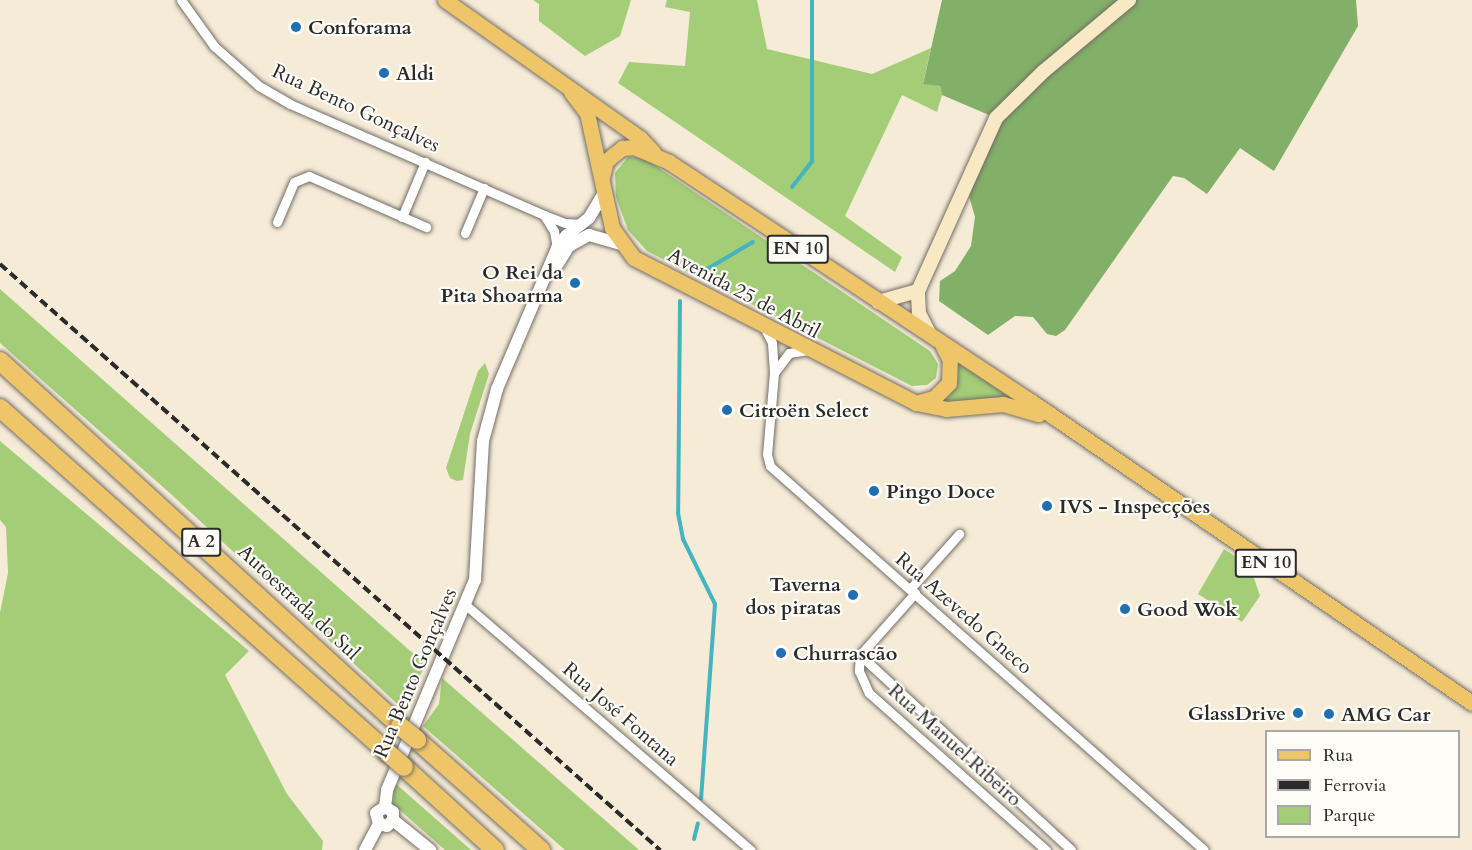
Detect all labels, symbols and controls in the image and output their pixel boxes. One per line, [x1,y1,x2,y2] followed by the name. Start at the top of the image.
[308,15,412,39] place label: Conforama
[289,20,303,34] marker: Conforama
[268,59,444,157] street label: Rua Bento Gonçalves
[396,61,434,85] place label: Aldi
[377,66,391,80] marker: Aldi
[766,234,830,264] road number: EN 10
[664,243,824,343] street label: Avenida 25 de Abril
[440,260,563,307] place label: O Rei da Pita Shoarma
[568,276,582,290] marker: O Rei da Pita Shoarma
[739,398,869,422] place label: Citroën Select
[720,403,734,417] marker: Citroën Select
[886,479,995,503] place label: Pingo Doce
[867,484,881,498] marker: Pingo Doce
[1059,494,1210,518] place label: IVS - Inspecções
[1040,499,1054,513] marker: IVS - Inspecções
[180,527,222,557] road number: A 2
[233,539,365,665] street label: Autoestrada do Sul
[891,547,1037,679] street label: Rua Azevedo Gneco
[1234,548,1298,578] road number: EN 10
[745,572,841,619] place label: Taverna dos piratas
[368,584,462,762] street label: Rua Bento Gonçalves
[846,588,860,602] marker: Taverna dos piratas
[1137,597,1238,621] place label: Good Wok
[1118,602,1132,616] marker: Good Wok
[793,641,897,665] place label: Churrascão
[774,646,788,660] marker: Churrascão
[558,657,684,771] street label: Rua José Fontana
[883,679,1027,811] street label: Rua Manuel Ribeiro
[1188,701,1286,725] place label: GlassDrive
[1341,702,1431,726] place label: AMG Car
[1291,706,1305,720] marker: GlassDrive
[1322,707,1336,721] marker: AMG Car
[1265,730,1460,838] legend
[1323,743,1353,768] text: Rua
[1323,773,1386,798] text: Ferrovia
[1323,803,1376,828] text: Parque

